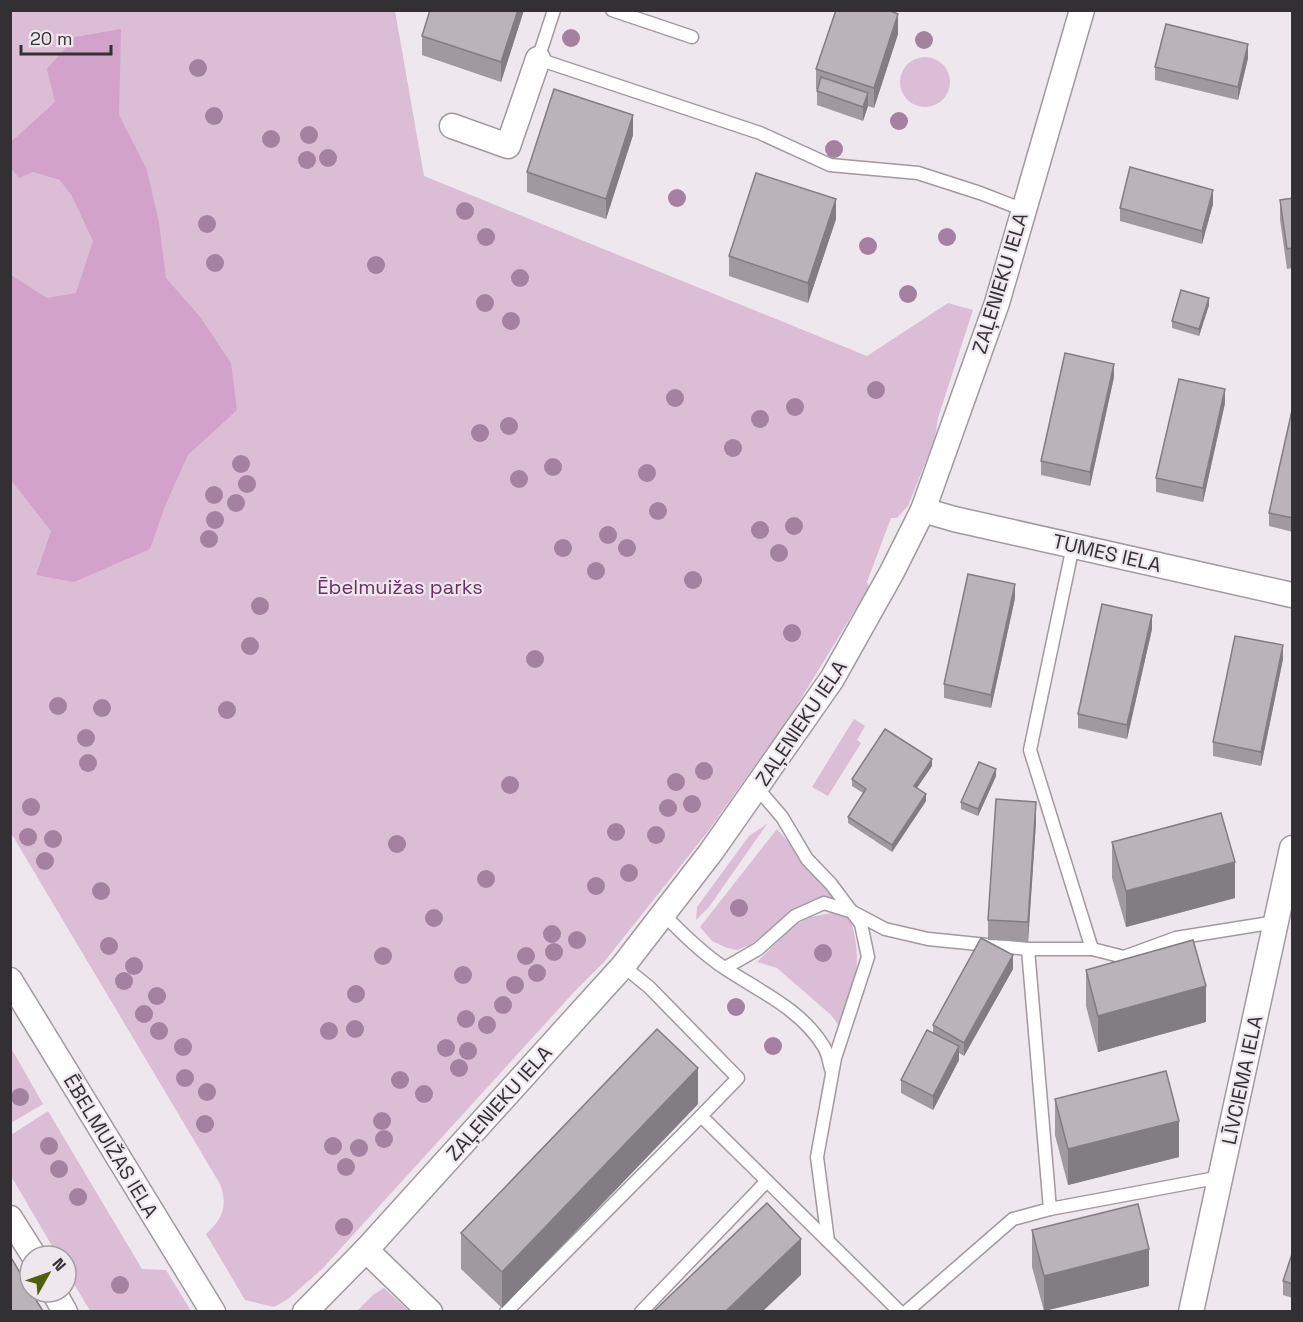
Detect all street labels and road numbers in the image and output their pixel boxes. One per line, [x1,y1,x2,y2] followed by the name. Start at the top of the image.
[966,209,1034,357] street label: ZAĻENIEKU IELA
[1050,528,1164,578] street label: TUMES IELA
[749,655,853,791] street label: ZAĻENIEKU IELA
[1216,1013,1268,1147] street label: LĪVCIEMA IELA
[440,1040,558,1166] street label: ZAĻENIEKU IELA
[58,1069,164,1223] street label: ĒBELMUIŽAS IELA

